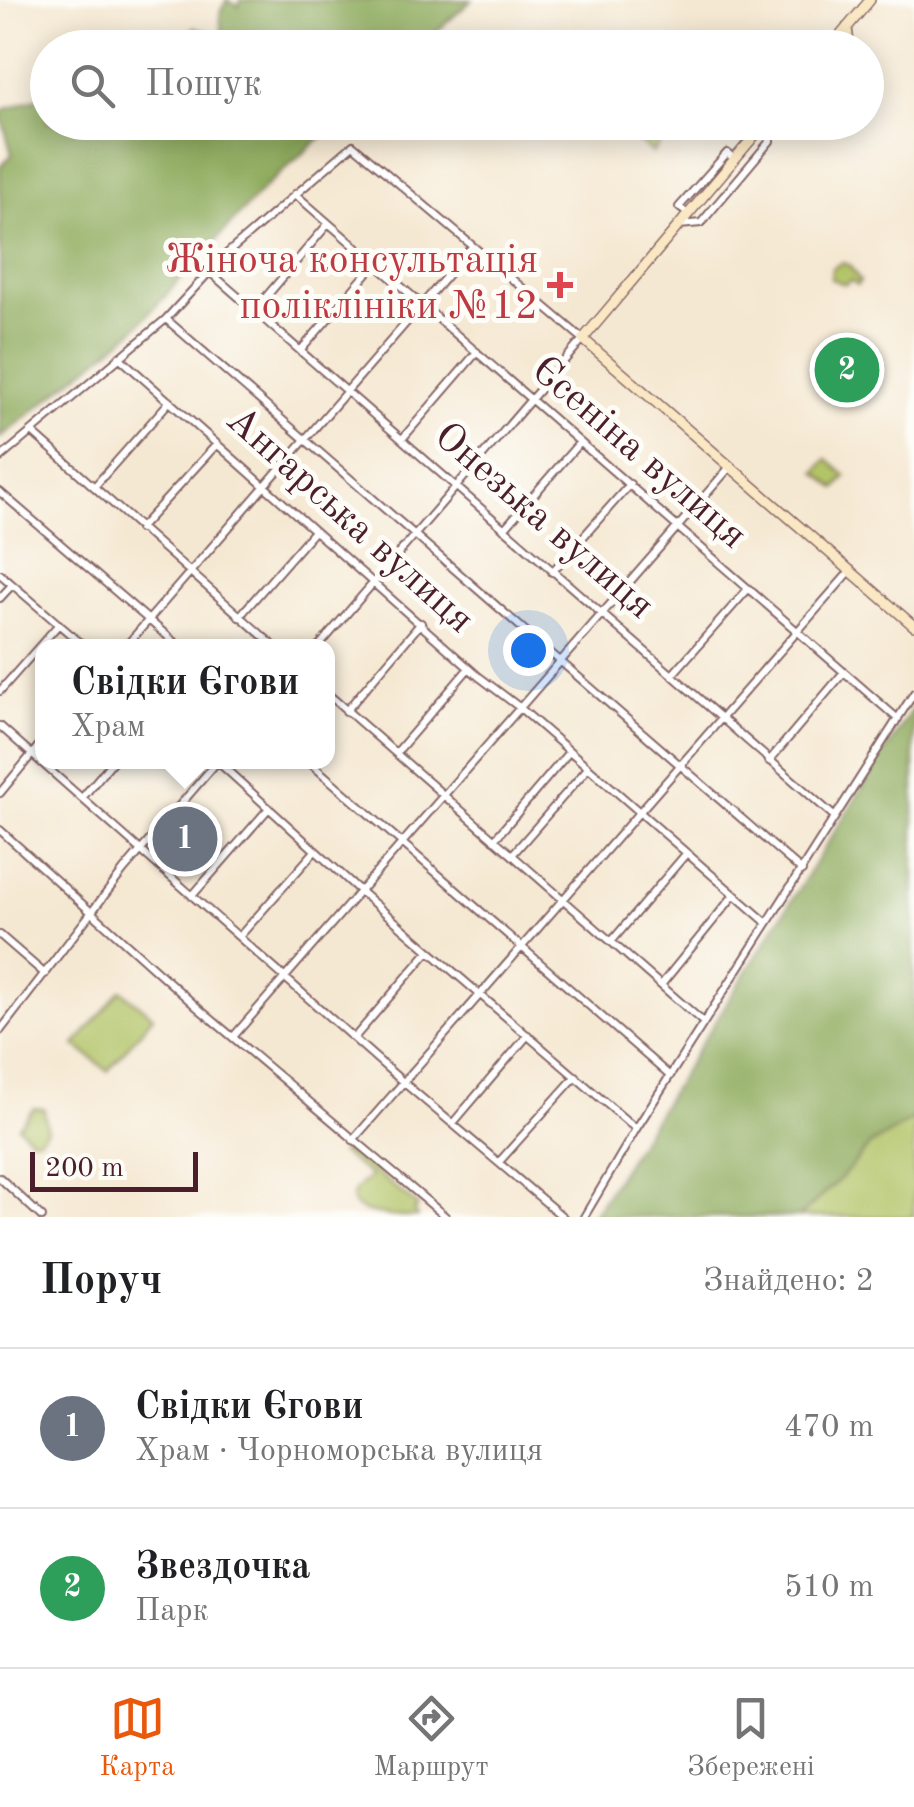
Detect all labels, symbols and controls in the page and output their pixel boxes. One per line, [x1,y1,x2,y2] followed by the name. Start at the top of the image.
[30,30,884,140] search box
[65,58,120,113] icon: search
[145,66,262,104] text: Пошук
[165,242,538,328] place label: Жіноча консультація поліклініки №12
[547,272,573,298] marker: Жіноча консультація поліклініки №12
[814,332,880,408] pin: 2
[523,350,753,558] street label: Єсеніна вулиця
[218,400,480,642] street label: Ангарська вулиця
[426,416,660,628] street label: Онезька вулиця
[503,625,554,676] your location
[35,639,335,769] popup
[71,665,299,703] text: Свідки Єгови
[71,712,146,744] text: Храм
[152,802,218,876] pin: 1
[30,1147,198,1192] scale bar
[45,1155,124,1183] text: 200 m
[40,1261,162,1303] text: Поруч
[703,1266,874,1298] text: Знайдено: 2
[135,1389,364,1427] text: Свідки Єгови
[63,1412,82,1444] text: 1
[784,1412,874,1444] text: 470 m
[135,1436,543,1468] text: Храм · Чорноморська вулиця
[135,1549,311,1587] text: Звездочка
[63,1572,82,1604] text: 2
[784,1572,874,1604] text: 510 m
[135,1596,209,1628] text: Парк
[99,1691,175,1786] tab: Карта
[374,1691,489,1786] tab: Маршрут
[687,1691,815,1786] tab: Збережені

